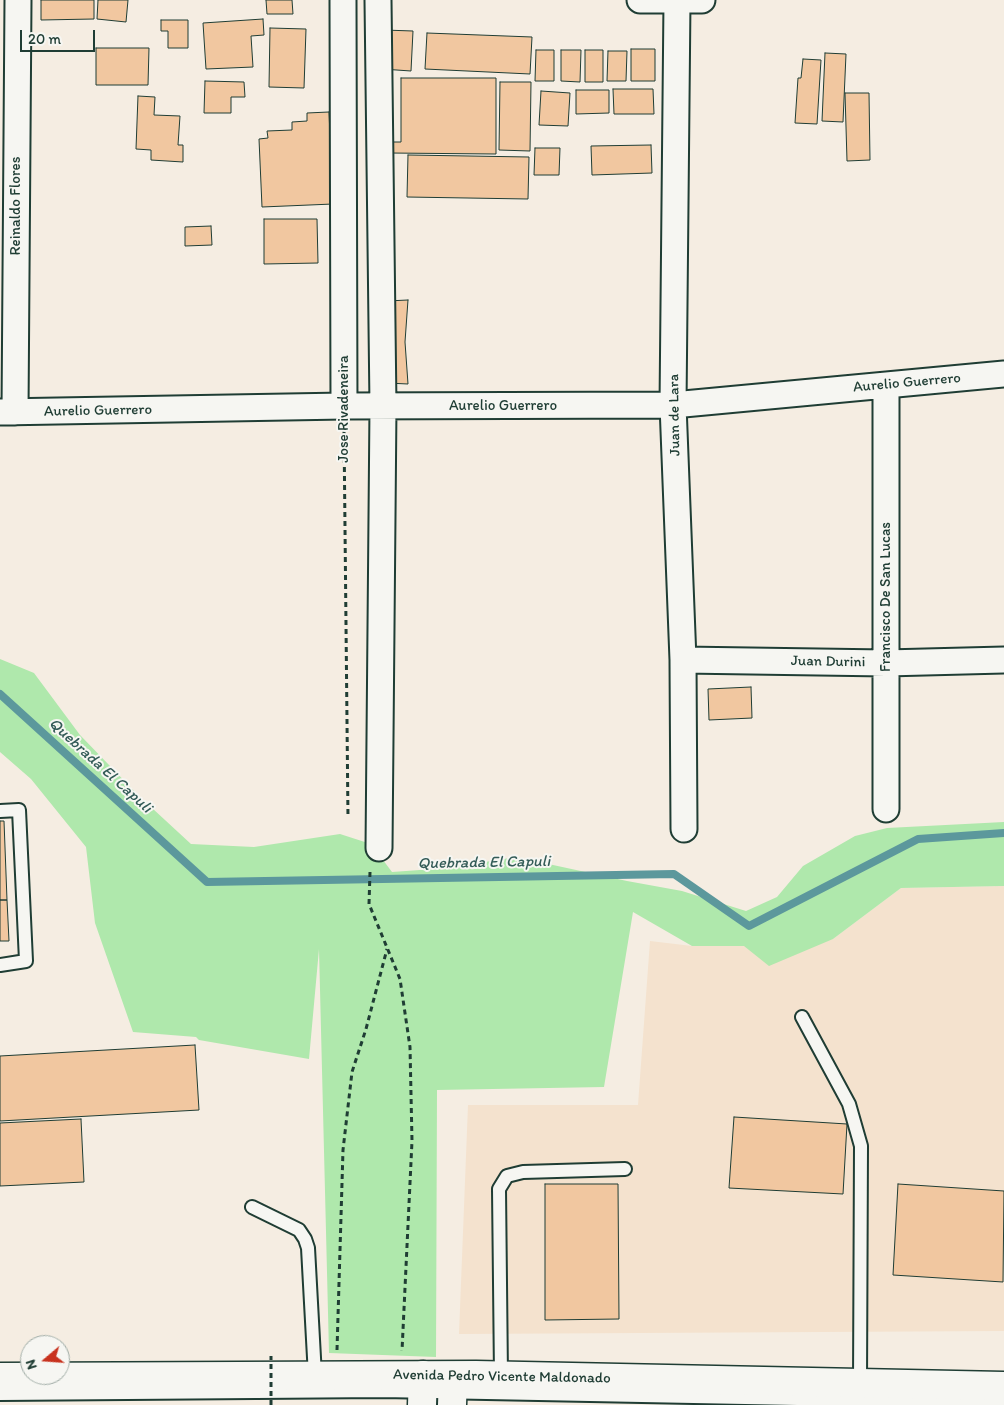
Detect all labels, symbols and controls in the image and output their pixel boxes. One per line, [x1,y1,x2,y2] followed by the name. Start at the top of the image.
[22,20,98,52] scale bar
[28,30,61,48] text: 20 m
[7,157,25,255] street label: Reinaldo Flores
[335,355,353,463] street label: Jose Rivadeneira
[852,369,962,397] street label: Aurelio Guerrero
[665,374,685,456] street label: Juan de Lara
[449,397,557,415] street label: Aurelio Guerrero
[44,401,152,421] street label: Aurelio Guerrero
[877,522,895,672] street label: Francisco De San Lucas
[791,652,865,672] street label: Juan Durini
[44,714,156,818] water label: Quebrada El Capuli
[417,852,551,874] water label: Quebrada El Capuli
[20,1335,70,1385] north arrow
[22,1357,41,1372] text: N
[393,1366,611,1388] street label: Avenida Pedro Vicente Maldonado

